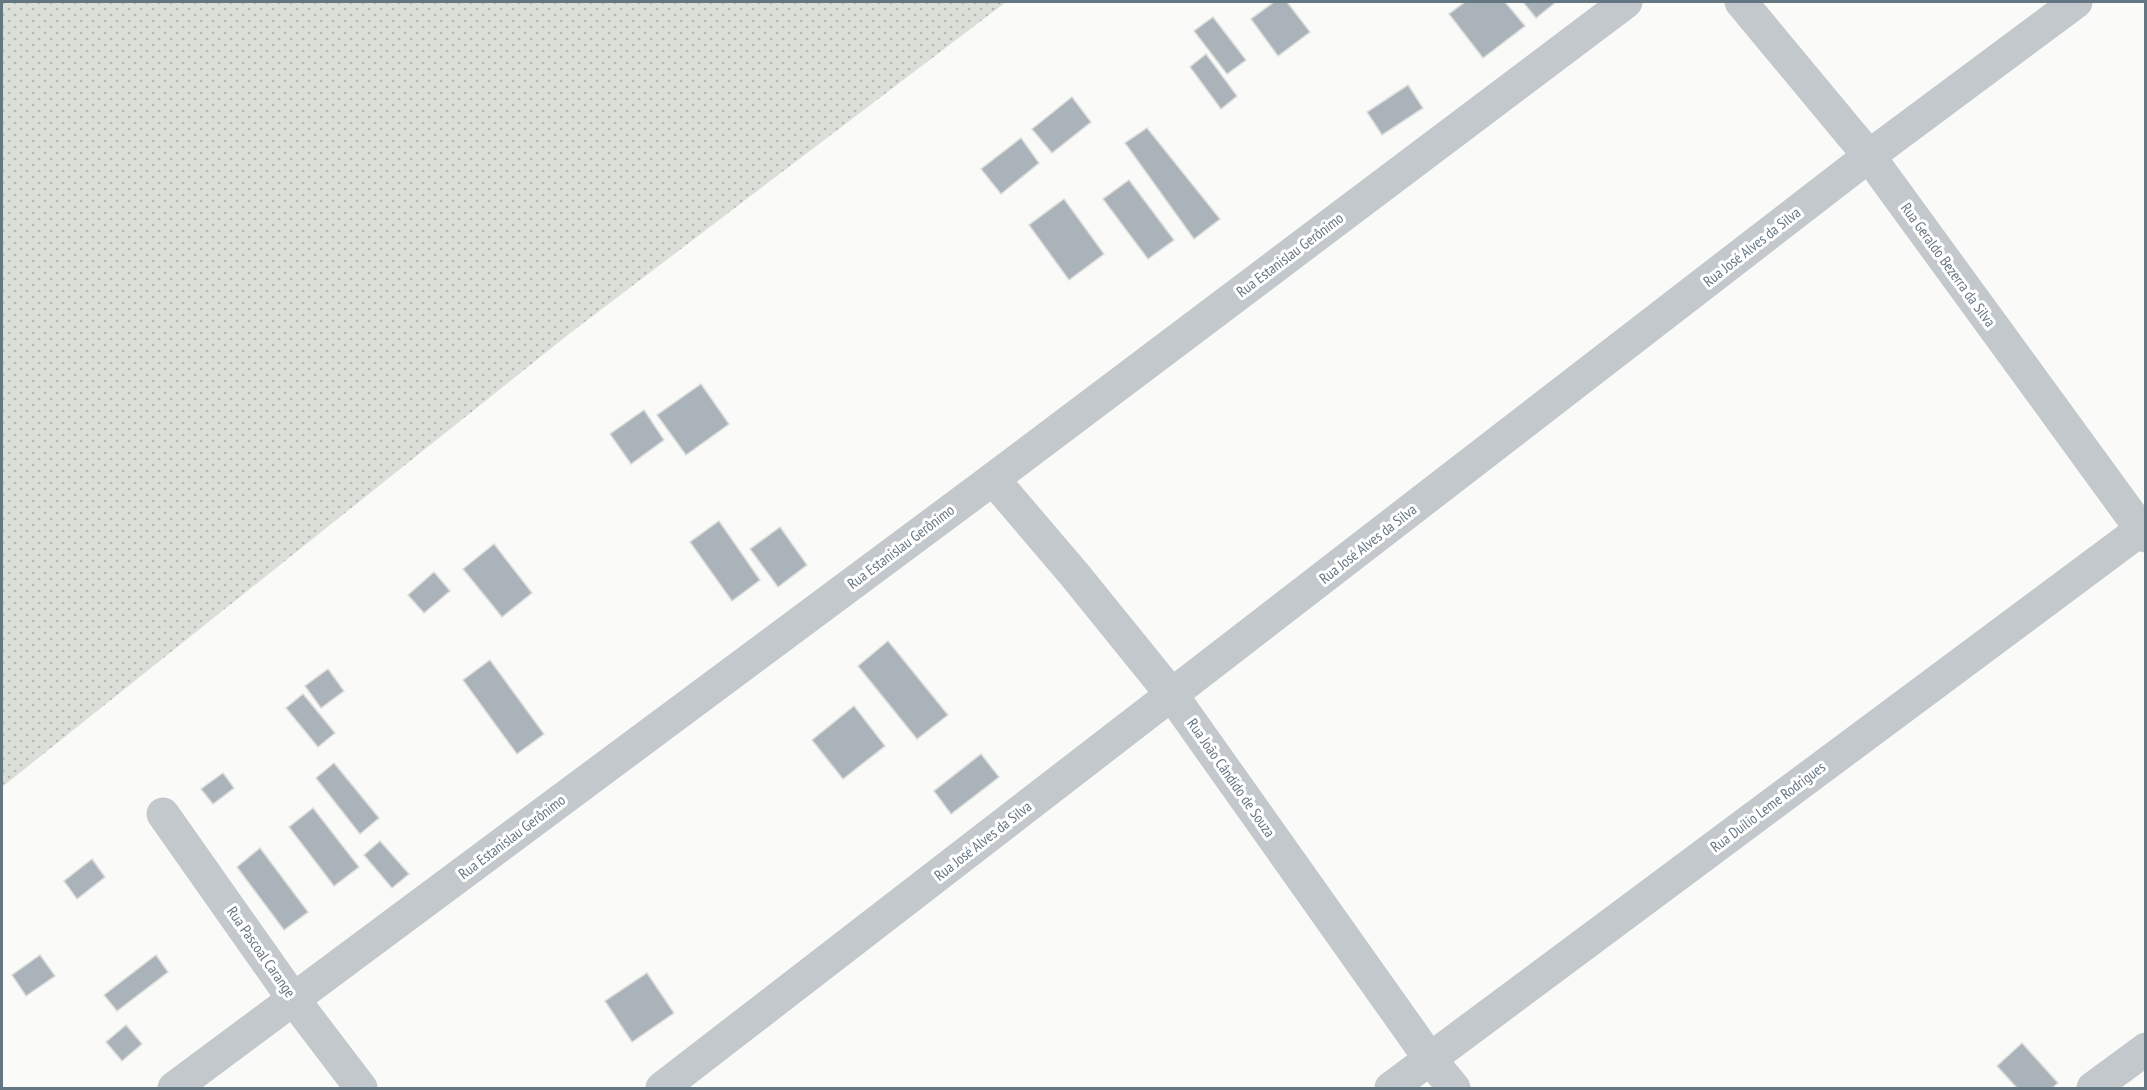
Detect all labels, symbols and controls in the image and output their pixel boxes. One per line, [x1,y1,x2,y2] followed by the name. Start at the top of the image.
[1897,199,2000,331] street label: Rua Geraldo Bezerra da Silva
[1699,203,1804,291] street label: Rua José Alves da Silva
[1233,208,1347,301] street label: Rua Estanislau Gerônimo
[844,500,958,593] street label: Rua Estanislau Gerônimo
[1315,500,1420,588] street label: Rua José Alves da Silva
[1183,715,1280,841] street label: Rua João Cândido de Souza
[1706,757,1829,856] street label: Rua Duílio Leme Rodrigues
[455,790,569,883] street label: Rua Estanislau Gerônimo
[930,797,1035,885] street label: Rua José Alves da Silva
[223,903,300,1001] street label: Rua Pascoal Carange

